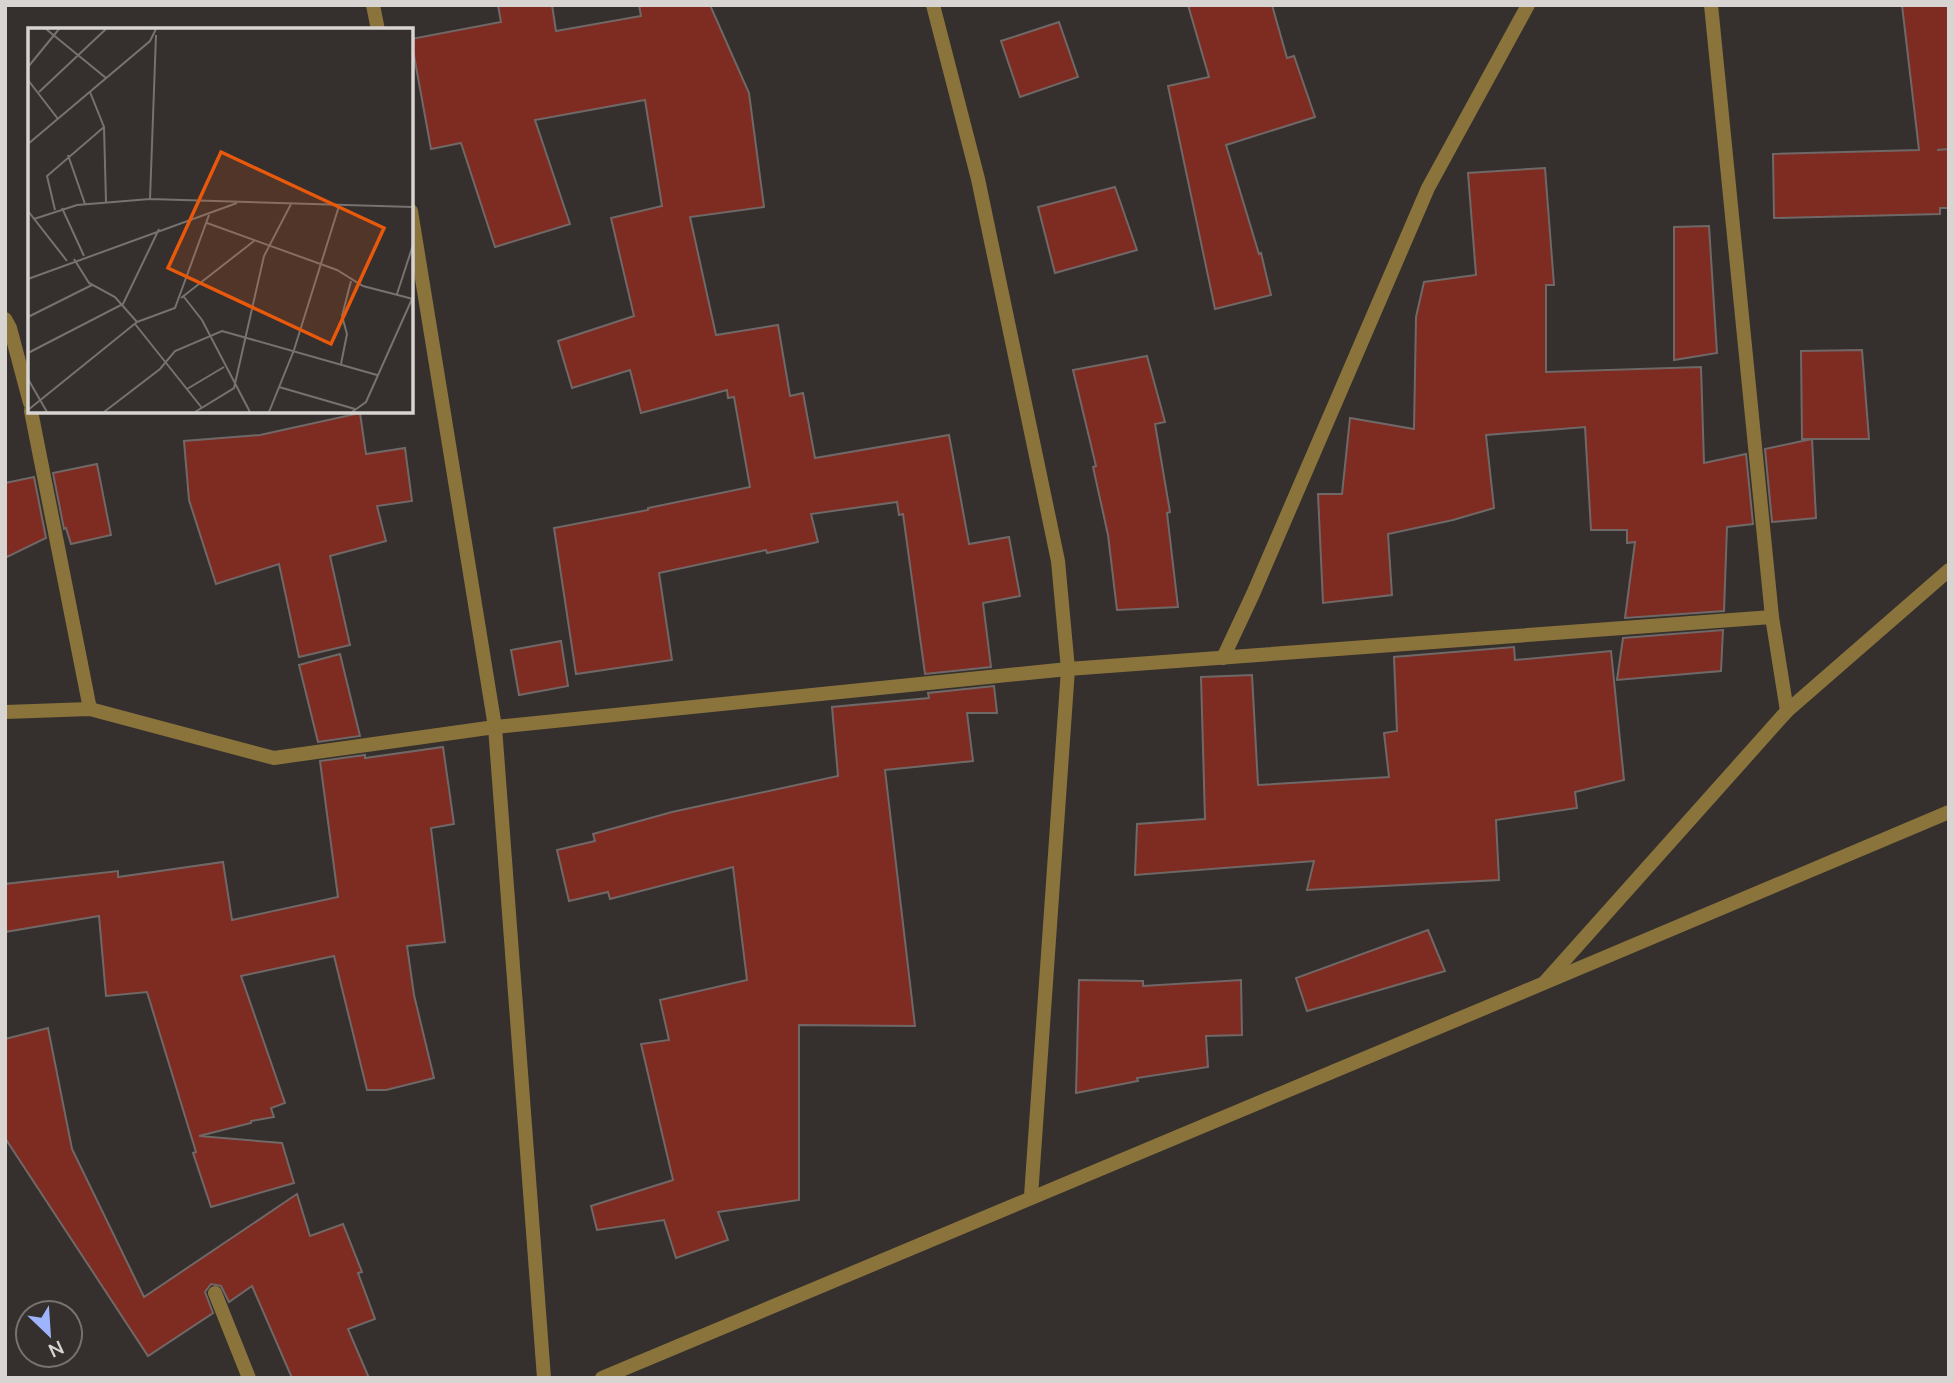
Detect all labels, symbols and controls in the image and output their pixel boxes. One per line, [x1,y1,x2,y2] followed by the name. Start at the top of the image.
[28,28,413,413] inset map
[14,1299,84,1369] north arrow
[44,1334,68,1363] text: N

